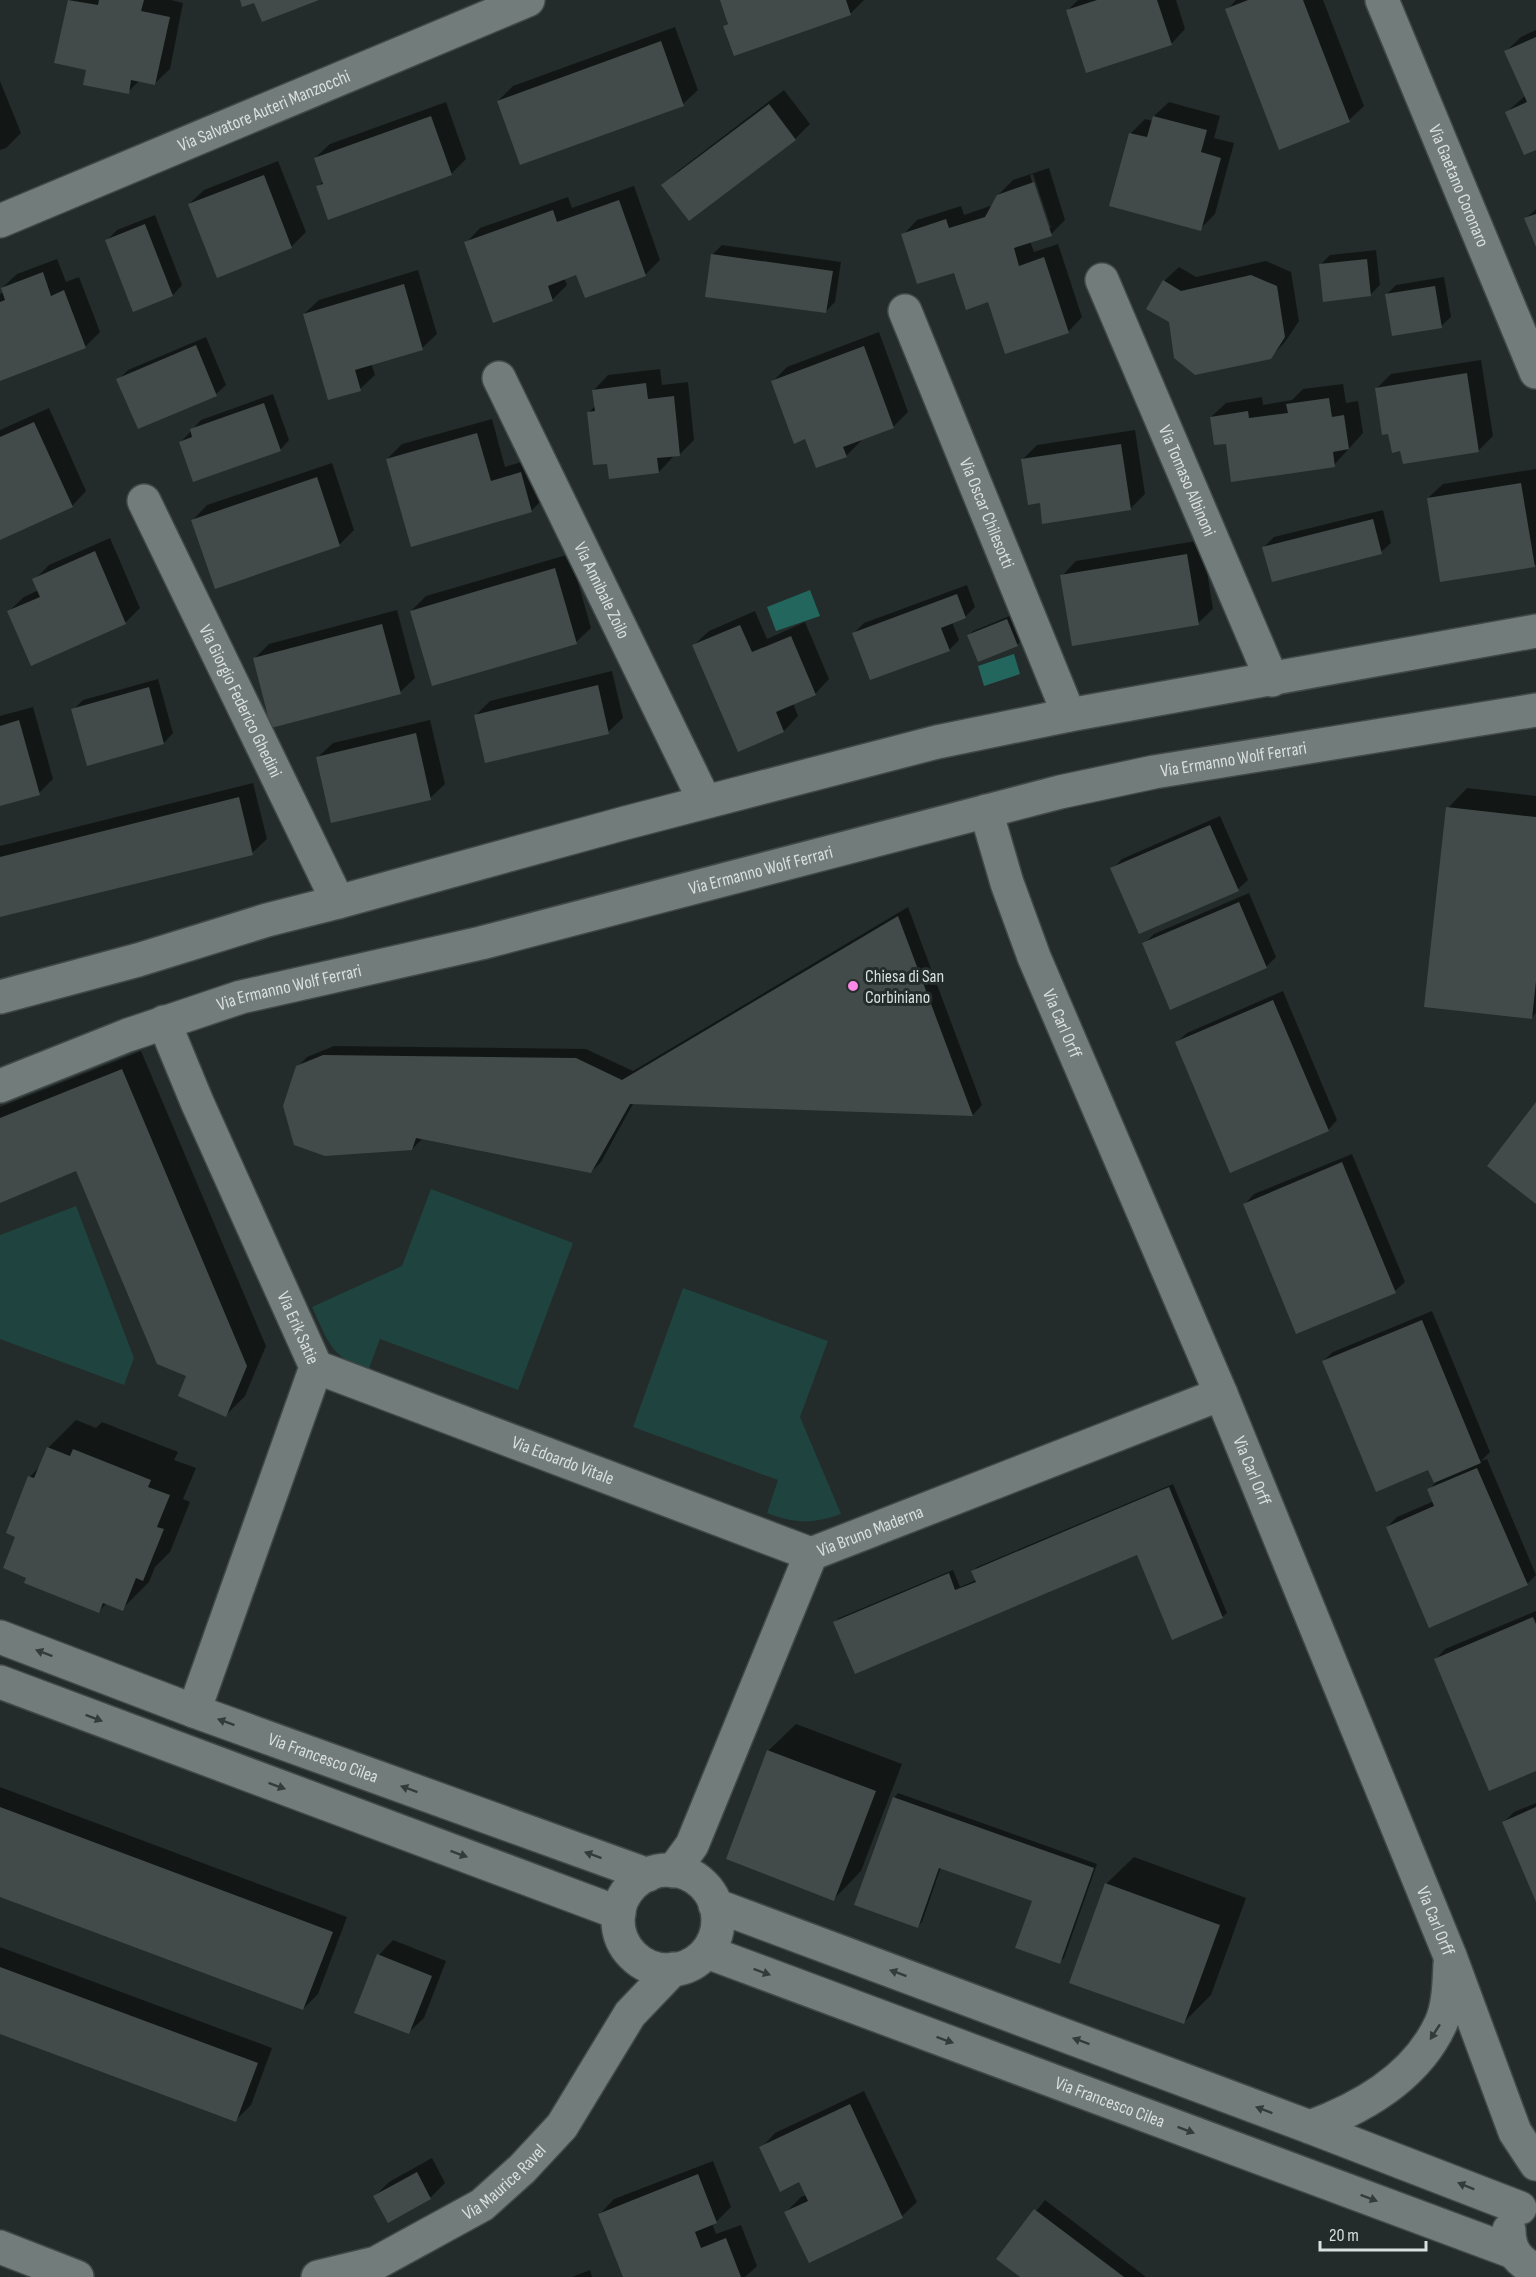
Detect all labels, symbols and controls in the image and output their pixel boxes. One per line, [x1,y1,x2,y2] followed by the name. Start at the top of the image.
[175,66,353,156] street label: Via Salvatore Auteri Manzocchi
[1424,122,1493,250] street label: Via Gaetano Coronaro
[1154,422,1220,540] street label: Via Tomaso Albinoni
[955,455,1018,571] street label: Via Oscar Chilesotti
[569,539,634,642] street label: Via Annibale Zoilo
[194,621,286,781] street label: Via Giorgio Federico Ghedini
[1159,737,1308,782] street label: Via Ermanno Wolf Ferrari
[687,842,835,899] street label: Via Ermanno Wolf Ferrari
[214,960,363,1015] street label: Via Ermanno Wolf Ferrari
[865,966,944,1008] place label: Chiesa di San Corbiniano
[846,979,860,993] marker: Chiesa di San Corbiniano
[1038,986,1086,1062] street label: Via Carl Orff
[272,1288,323,1368] street label: Via Erik Satie
[509,1432,617,1490] street label: Via Edoardo Vitale
[1228,1433,1276,1509] street label: Via Carl Orff
[814,1501,926,1562] street label: Via Bruno Maderna
[34,1648,52,1658] one-way arrow
[85,1714,103,1723] one-way arrow
[217,1717,235,1727] one-way arrow
[265,1729,381,1788] street label: Via Francesco Cilea
[268,1781,286,1791] one-way arrow
[400,1783,418,1793] one-way arrow
[451,1849,469,1859] one-way arrow
[584,1850,602,1859] one-way arrow
[1412,1883,1459,1959] street label: Via Carl Orff
[753,1968,771,1978] one-way arrow
[889,1968,907,1978] one-way arrow
[1429,2024,1441,2040] one-way arrow
[936,2035,954,2045] one-way arrow
[1072,2036,1090,2045] one-way arrow
[1052,2072,1168,2132] street label: Via Francesco Cilea
[1254,2104,1272,2114] one-way arrow
[1178,2125,1196,2135] one-way arrow
[459,2140,550,2225] street label: Via Maurice Ravel
[1456,2181,1474,2191] one-way arrow
[1360,2194,1378,2204] one-way arrow
[1320,2214,1426,2252] scale bar
[1329,2225,1359,2246] text: 20 m

